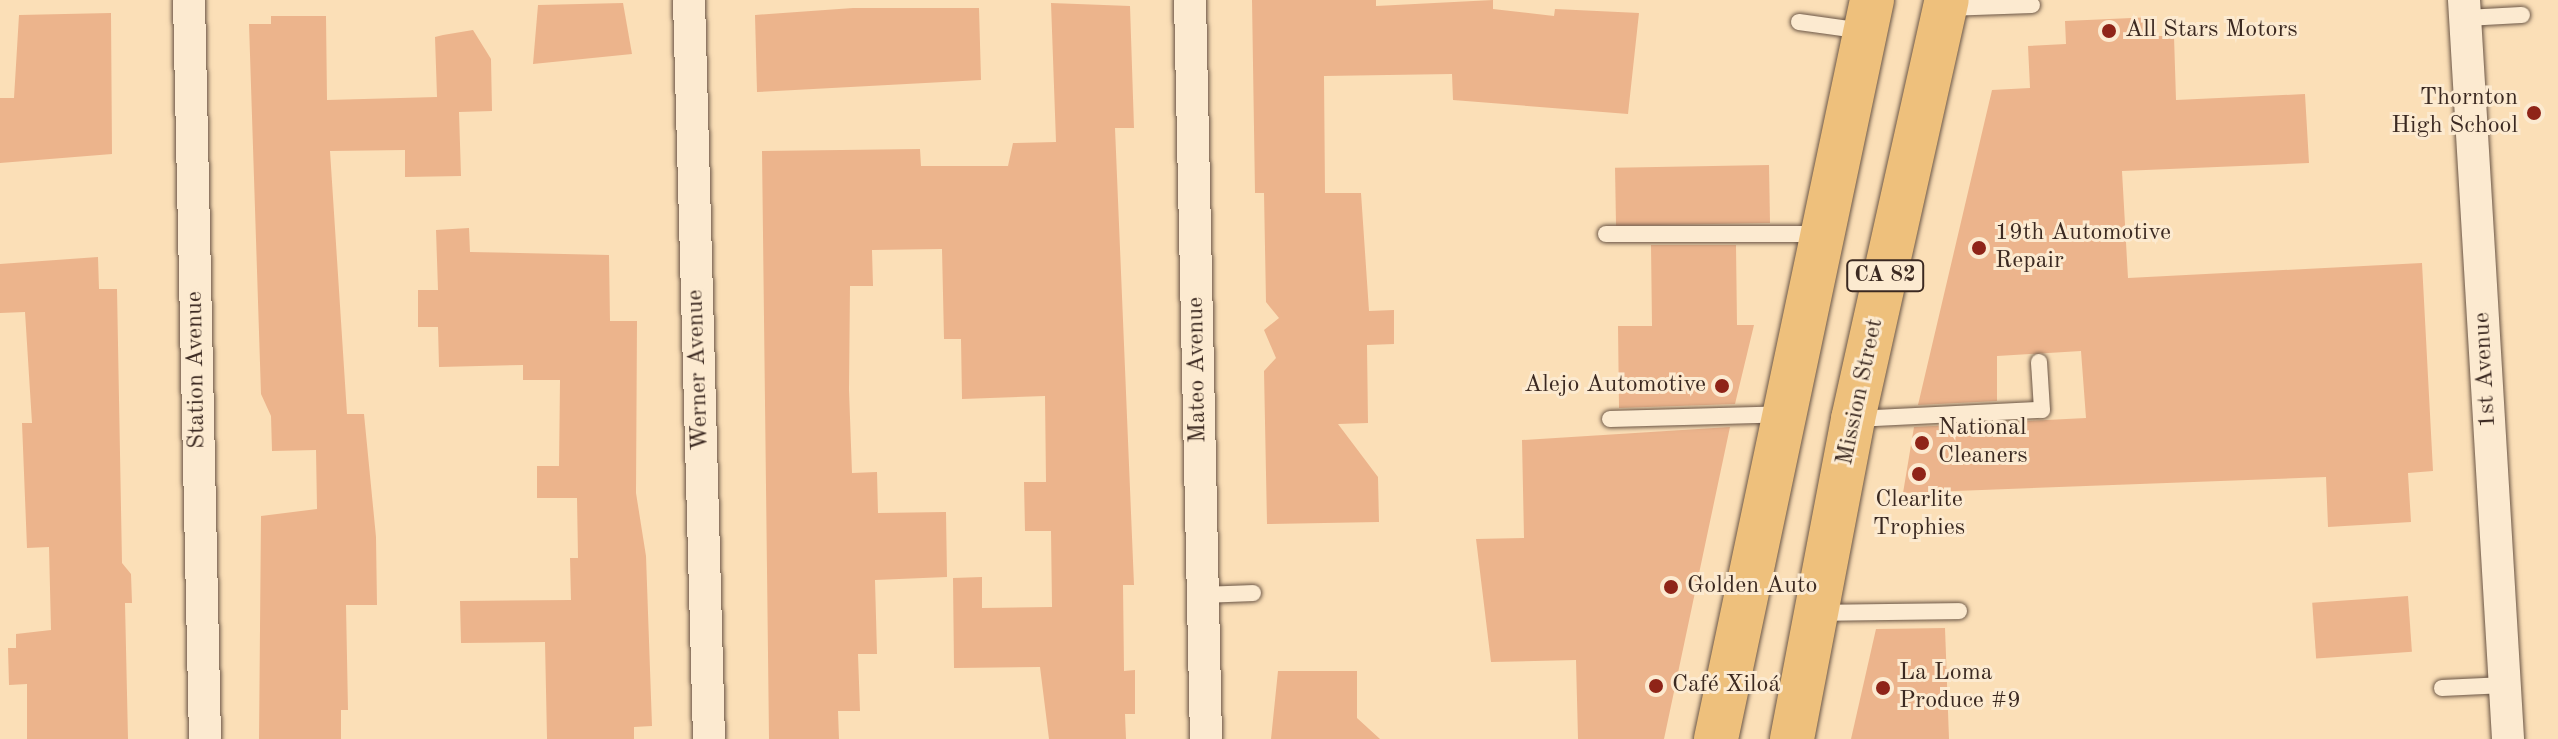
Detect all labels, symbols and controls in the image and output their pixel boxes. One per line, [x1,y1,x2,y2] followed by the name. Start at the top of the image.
[2125,17,2298,45] place label: All Stars Motors
[2100,22,2118,40] marker: All Stars Motors
[2391,85,2518,141] place label: Thornton High School
[2525,104,2543,122] marker: Thornton High School
[1995,220,2171,276] place label: 19th Automotive Repair
[1970,239,1988,257] marker: 19th Automotive Repair
[1845,258,1925,294] road number: CA 82
[682,289,716,451] street label: Werner Avenue
[181,291,213,449] street label: Station Avenue
[1182,297,1214,443] street label: Mateo Avenue
[2469,311,2503,429] street label: 1st Avenue
[1831,316,1891,468] street label: Mission Street
[1524,372,1706,400] place label: Alejo Automotive
[1713,377,1731,395] marker: Alejo Automotive
[1938,415,2028,471] place label: National Cleaners
[1913,434,1931,452] marker: National Cleaners
[1910,465,1928,483] marker: Clearlite Trophies
[1873,487,1965,543] place label: Clearlite Trophies
[1687,573,1817,601] place label: Golden Auto
[1662,578,1680,596] marker: Golden Auto
[1899,660,2021,716] place label: La Loma Produce #9
[1672,672,1780,700] place label: Café Xiloá
[1647,677,1665,695] marker: Café Xiloá
[1874,679,1892,697] marker: La Loma Produce #9

